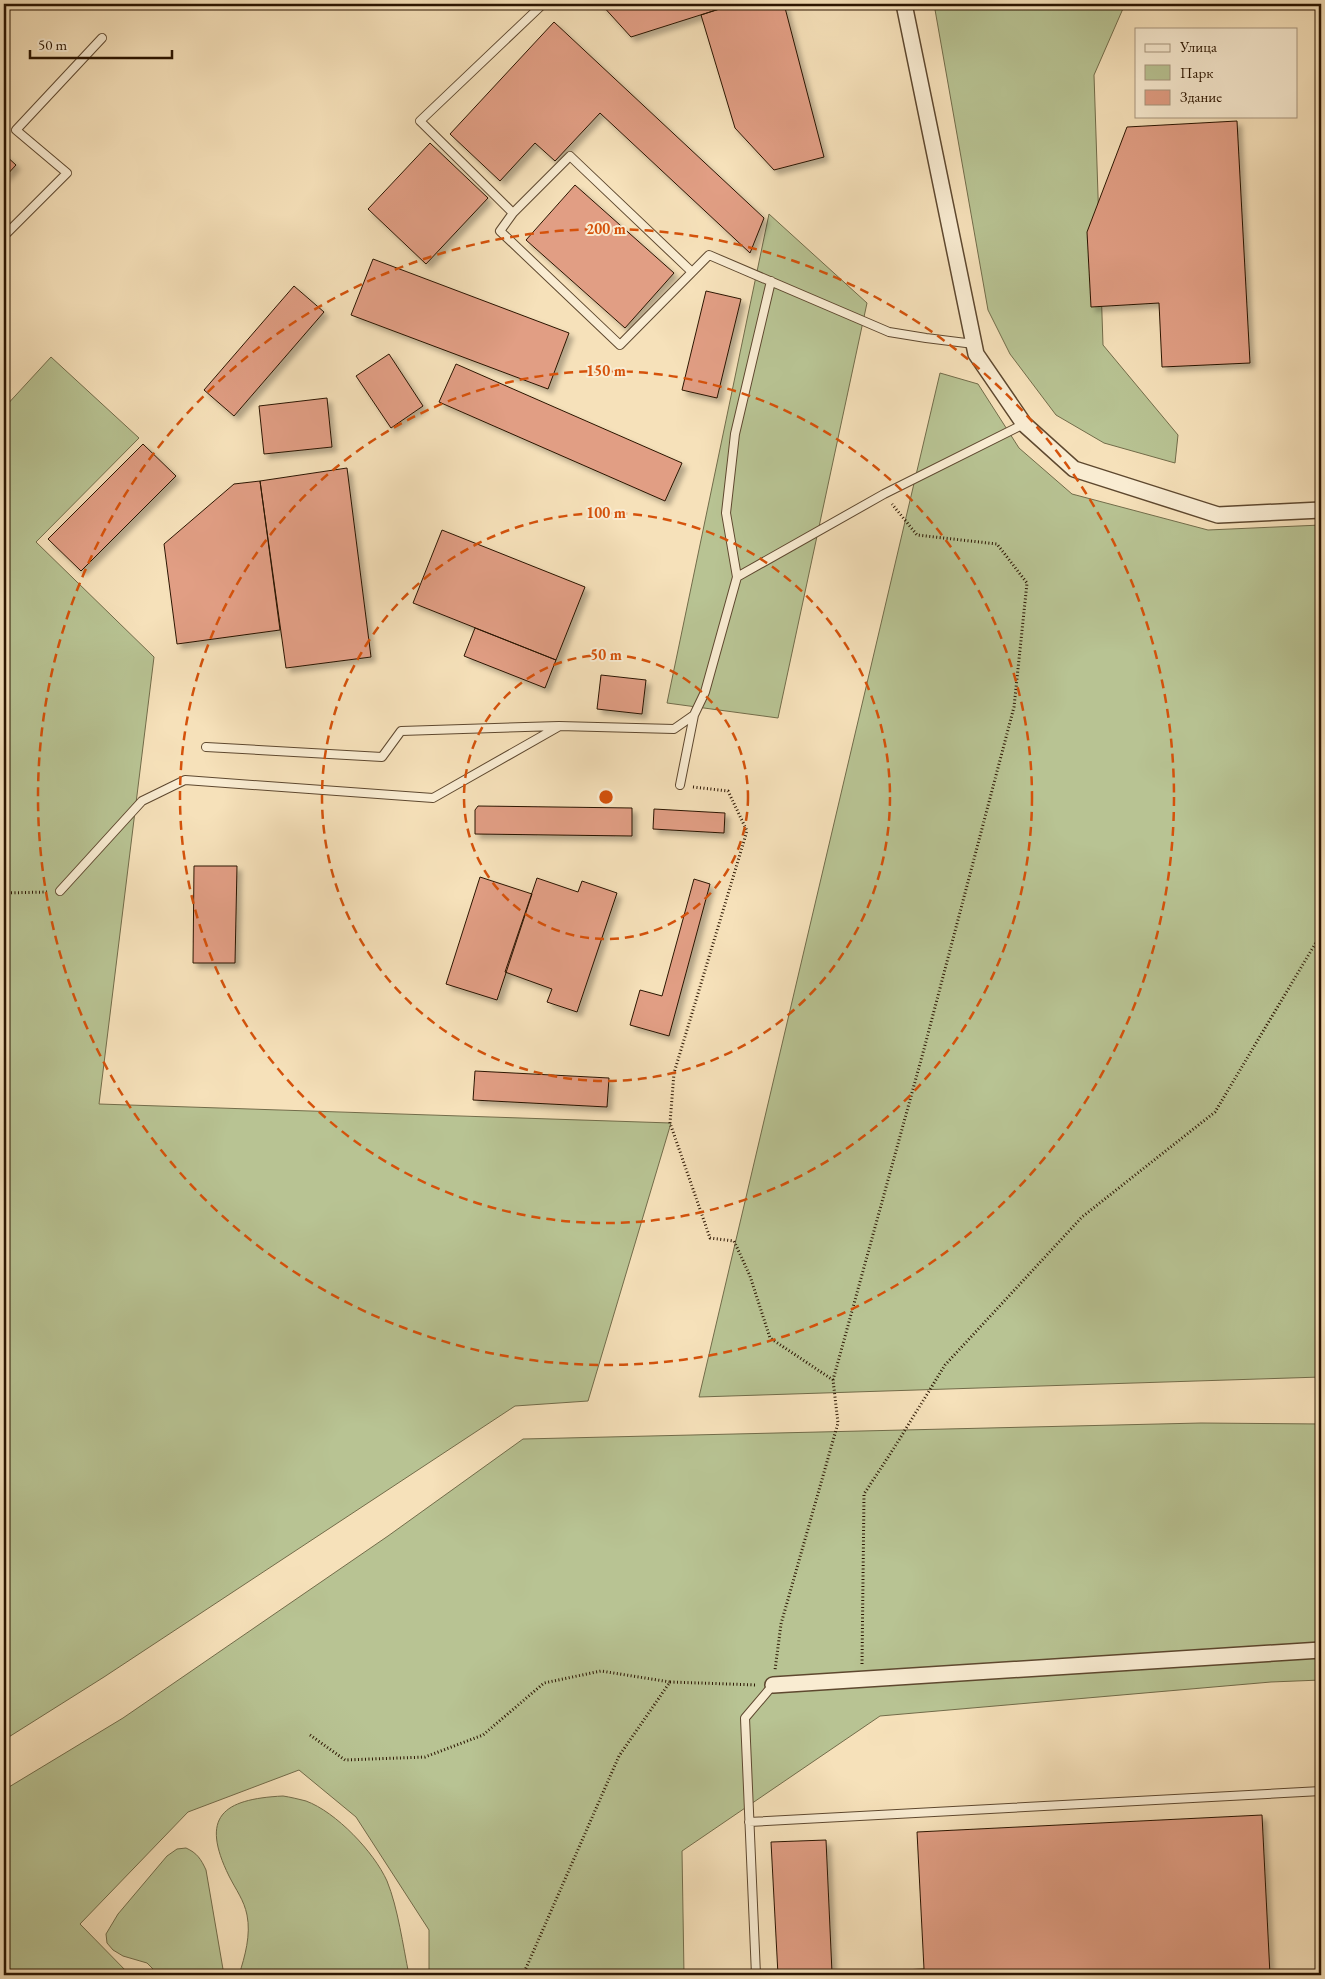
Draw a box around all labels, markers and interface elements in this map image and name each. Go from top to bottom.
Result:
scale bar [30,28,172,60]
legend [1135,28,1298,118]
text: 50 m [38,35,67,54]
text: Улица [1179,37,1217,56]
text: Парк [1180,63,1213,82]
text: Здание [1180,87,1222,106]
text: 200 m [586,219,626,238]
text: 150 m [586,361,626,380]
text: 100 m [586,503,626,522]
text: 50 m [590,645,622,664]
centre of rings [597,788,615,806]

